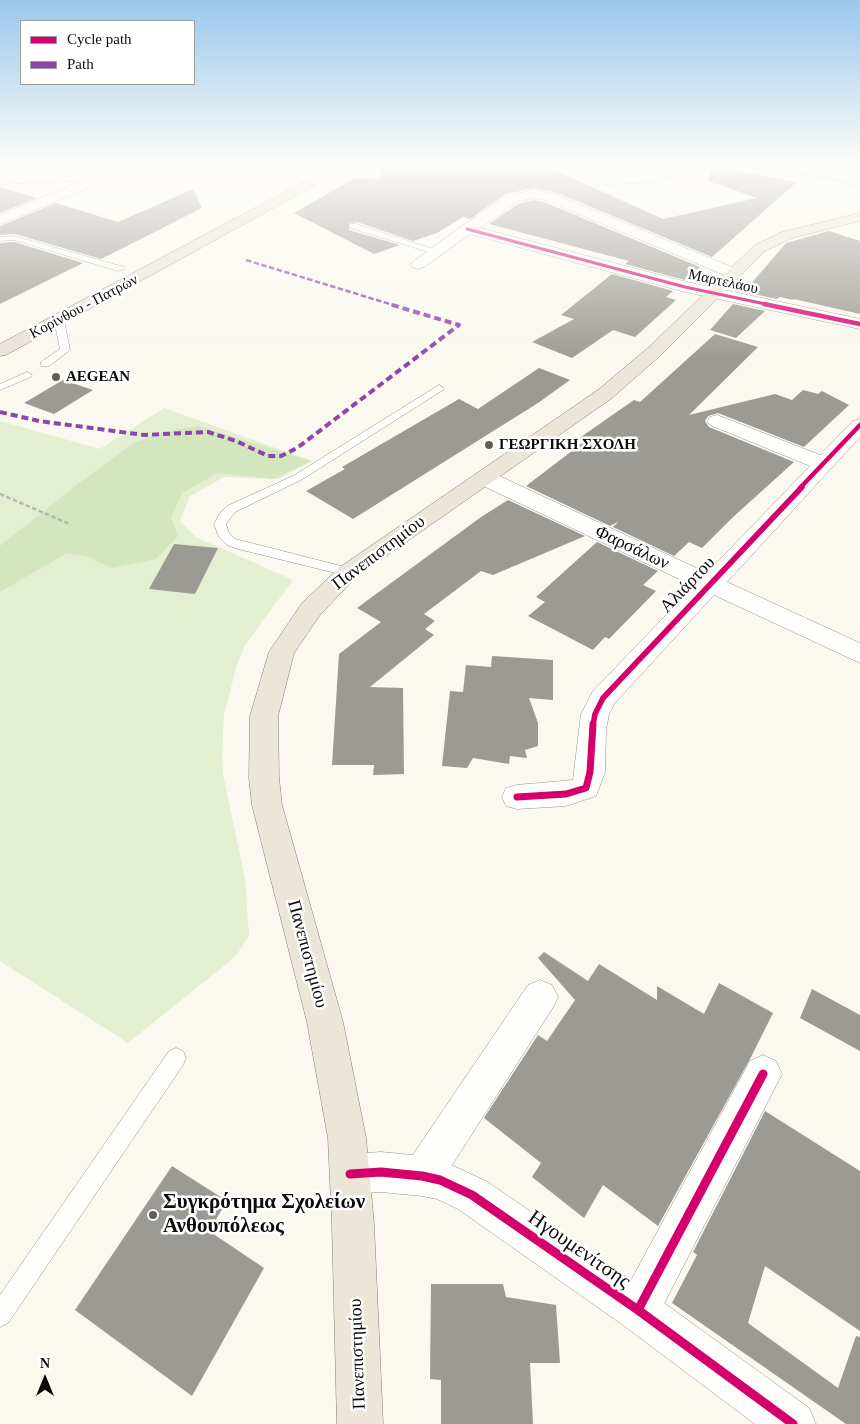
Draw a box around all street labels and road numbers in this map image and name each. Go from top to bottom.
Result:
street label: Μαρτελάου [686,266,760,298]
street label: Κορίνθου - Πατρών [27,271,141,343]
street label: Πανεπιστημίου [328,511,430,595]
street label: Φαρσάλων [591,521,673,575]
street label: Αλιάρτου [656,552,720,618]
street label: Πανεπιστημίου [282,898,332,1010]
street label: Ηγουμενίτσης [523,1205,635,1295]
street label: Πανεπιστημίου [345,1298,371,1410]

